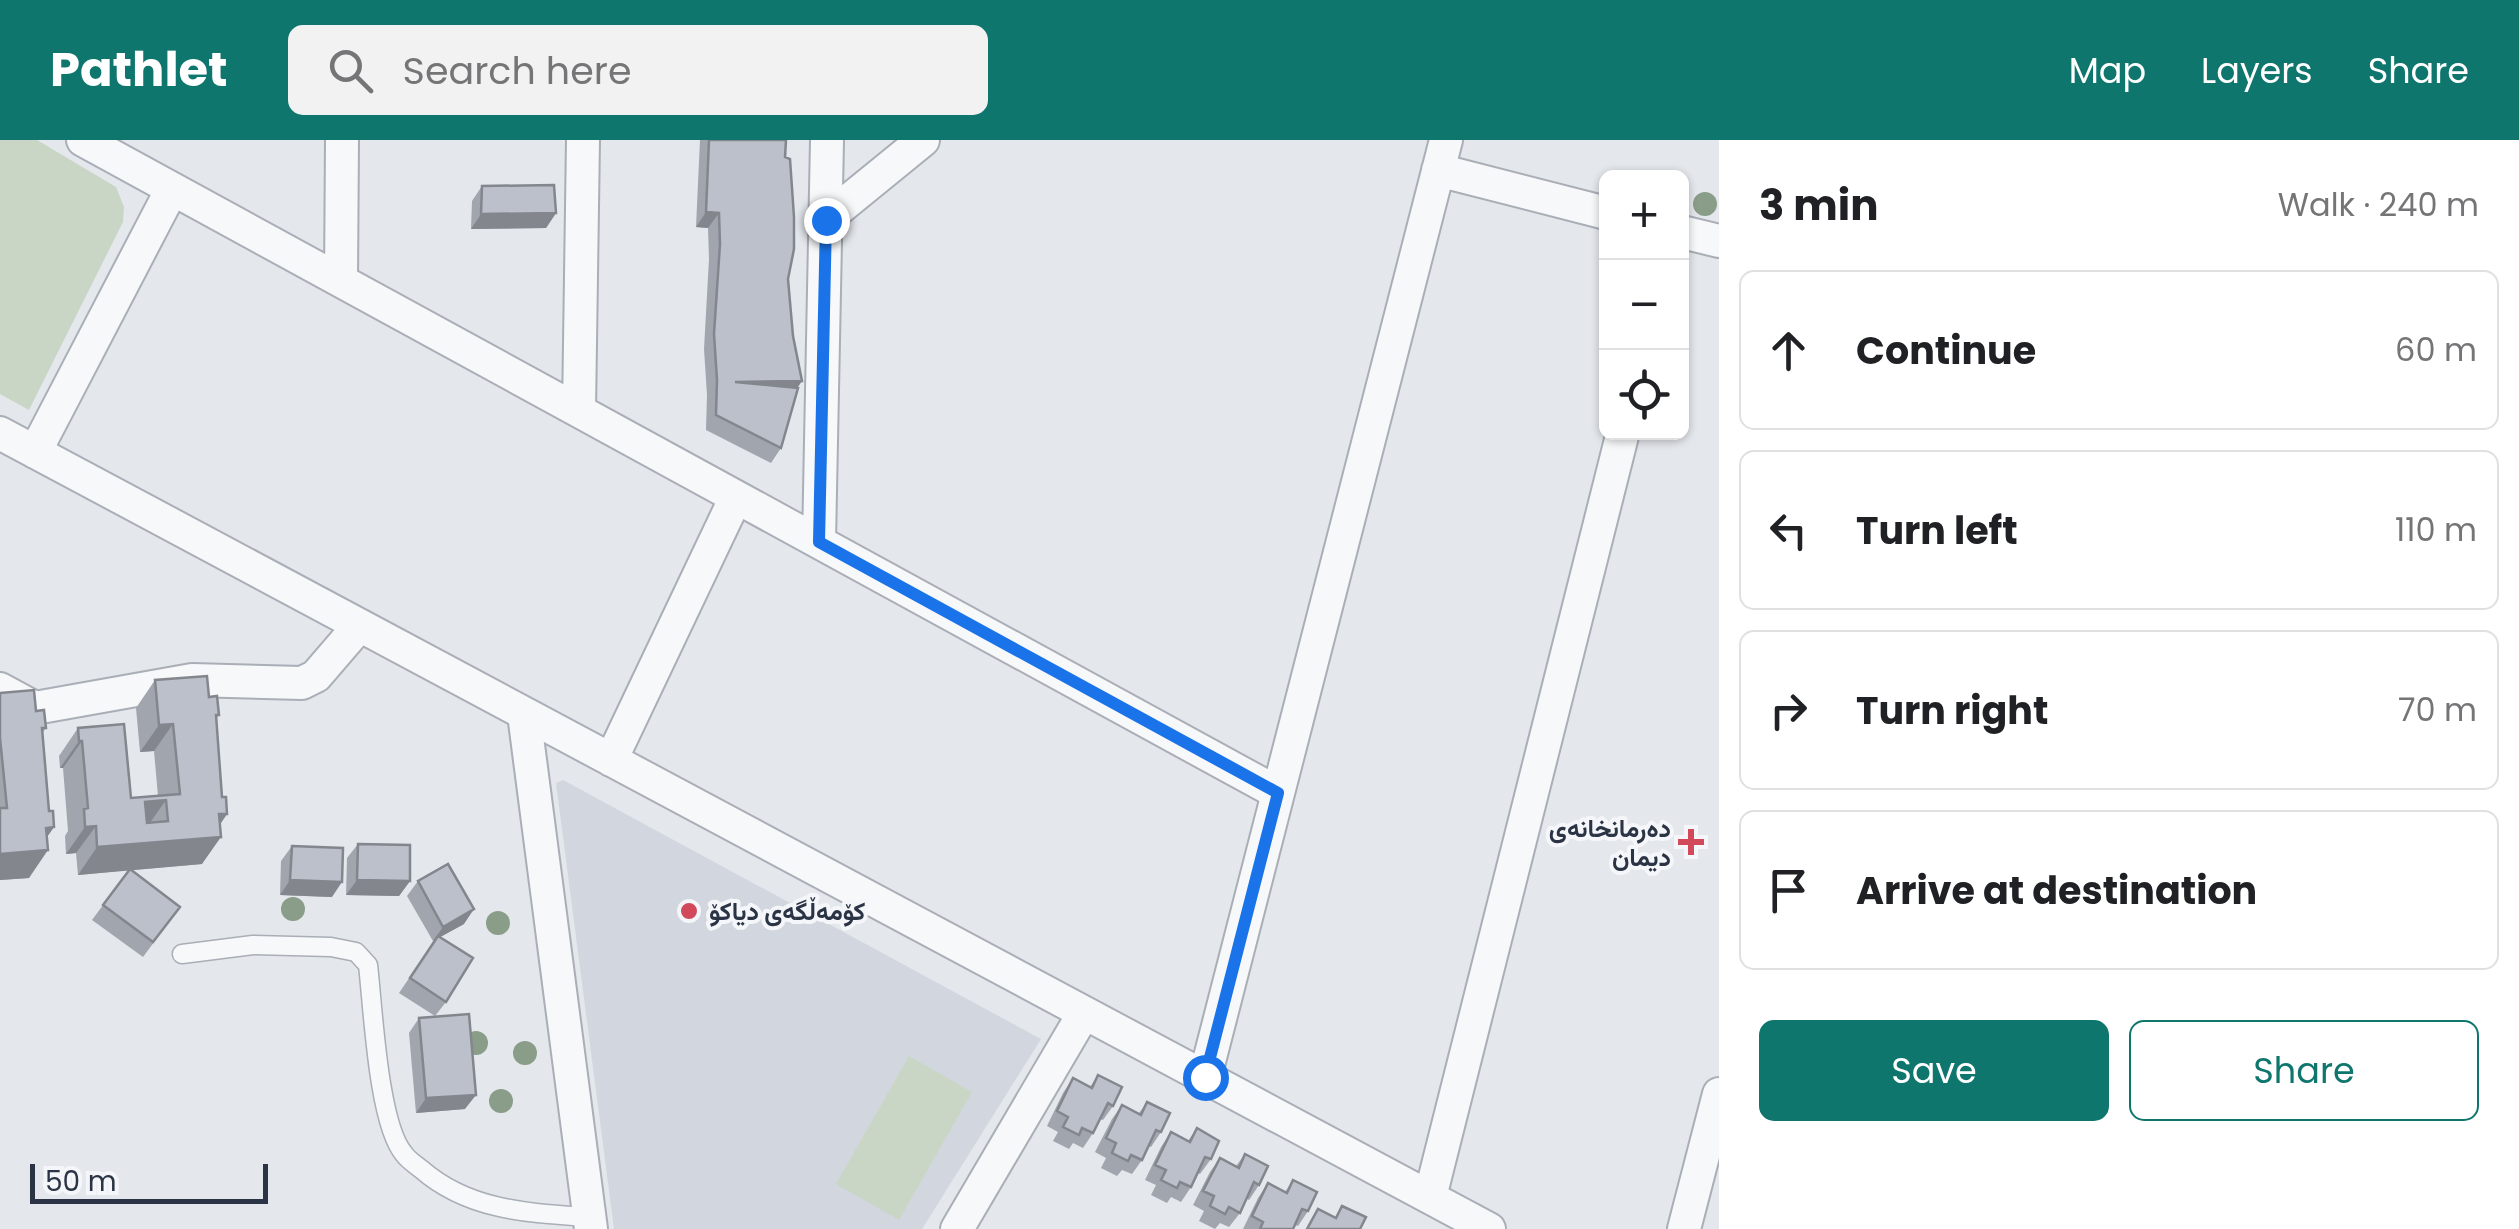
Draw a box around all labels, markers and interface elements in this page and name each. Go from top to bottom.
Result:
search box [288,25,988,115]
text: Pathlet [50,36,228,103]
icon: search [323,43,378,98]
text: Search here [403,44,631,97]
text: Map [2069,46,2146,95]
text: Layers [2201,46,2313,95]
text: Share [2368,46,2469,95]
map controls [1599,170,1689,440]
button: + [1599,170,1689,260]
text: 3 min [1759,176,1879,235]
text: Walk · 240 m [2278,182,2479,227]
route end [804,198,850,244]
button: − [1599,260,1689,350]
icon: ahead [1761,323,1816,378]
text: Continue [1856,324,2036,377]
text: 60 m [2395,327,2477,372]
button: locate [1599,350,1689,440]
icon: left [1761,503,1816,558]
text: Turn left [1856,504,2018,557]
text: 110 m [2395,507,2477,552]
icon: right [1761,683,1816,738]
text: Turn right [1856,684,2048,737]
text: 70 m [2398,687,2477,732]
place label: دەرمانخانەی دیمان [1549,811,1671,875]
marker: دەرمانخانەی دیمان [1680,831,1702,853]
icon: arrive [1761,863,1816,918]
text: Arrive at destination [1856,864,2257,917]
place label: کۆمەڵگەی دیاکۆ [709,894,865,929]
marker: کۆمەڵگەی دیاکۆ [678,900,700,922]
button: Save [1759,1020,2109,1121]
button: Share [2129,1020,2479,1121]
route start [1183,1055,1229,1101]
scale bar [30,1159,268,1204]
text: 50 m [45,1162,116,1201]

